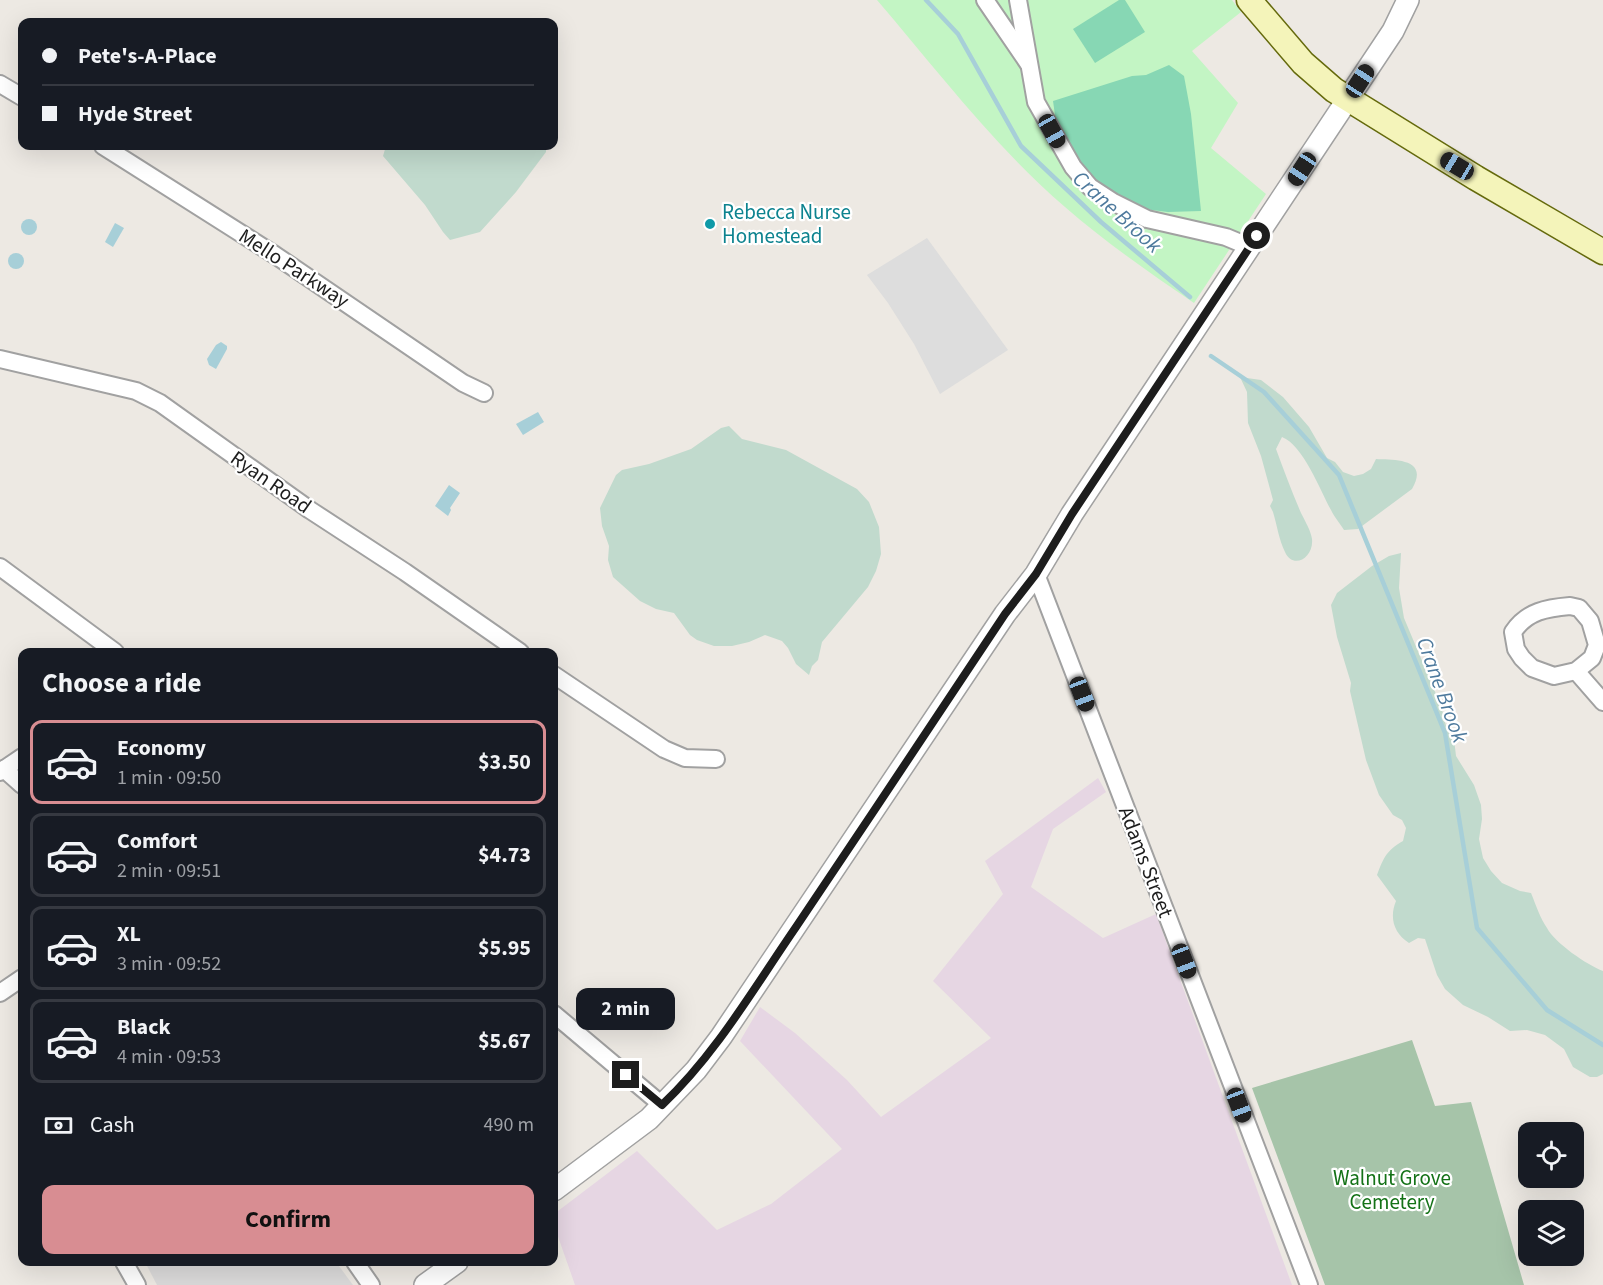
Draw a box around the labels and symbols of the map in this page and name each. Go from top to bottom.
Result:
car [1343,61,1377,101]
car [1035,111,1069,151]
car [1285,149,1319,189]
car [1437,149,1477,183]
water label: Crane Brook [1065,163,1169,261]
place label: Rebecca Nurse Homestead [722,197,851,251]
marker: Rebecca Nurse Homestead [703,217,717,231]
street label: Mello Parkway [233,221,355,315]
route start [1243,222,1270,249]
street label: Ryan Road [224,443,318,521]
water label: Crane Brook [1408,633,1476,748]
car [1067,674,1097,714]
street label: Adams Street [1111,802,1181,922]
car [1169,941,1199,981]
callout: 2 min [576,988,676,1030]
route end [612,1061,639,1088]
car [1224,1085,1254,1125]
park label: Walnut Grove Cemetery [1333,1163,1451,1217]

